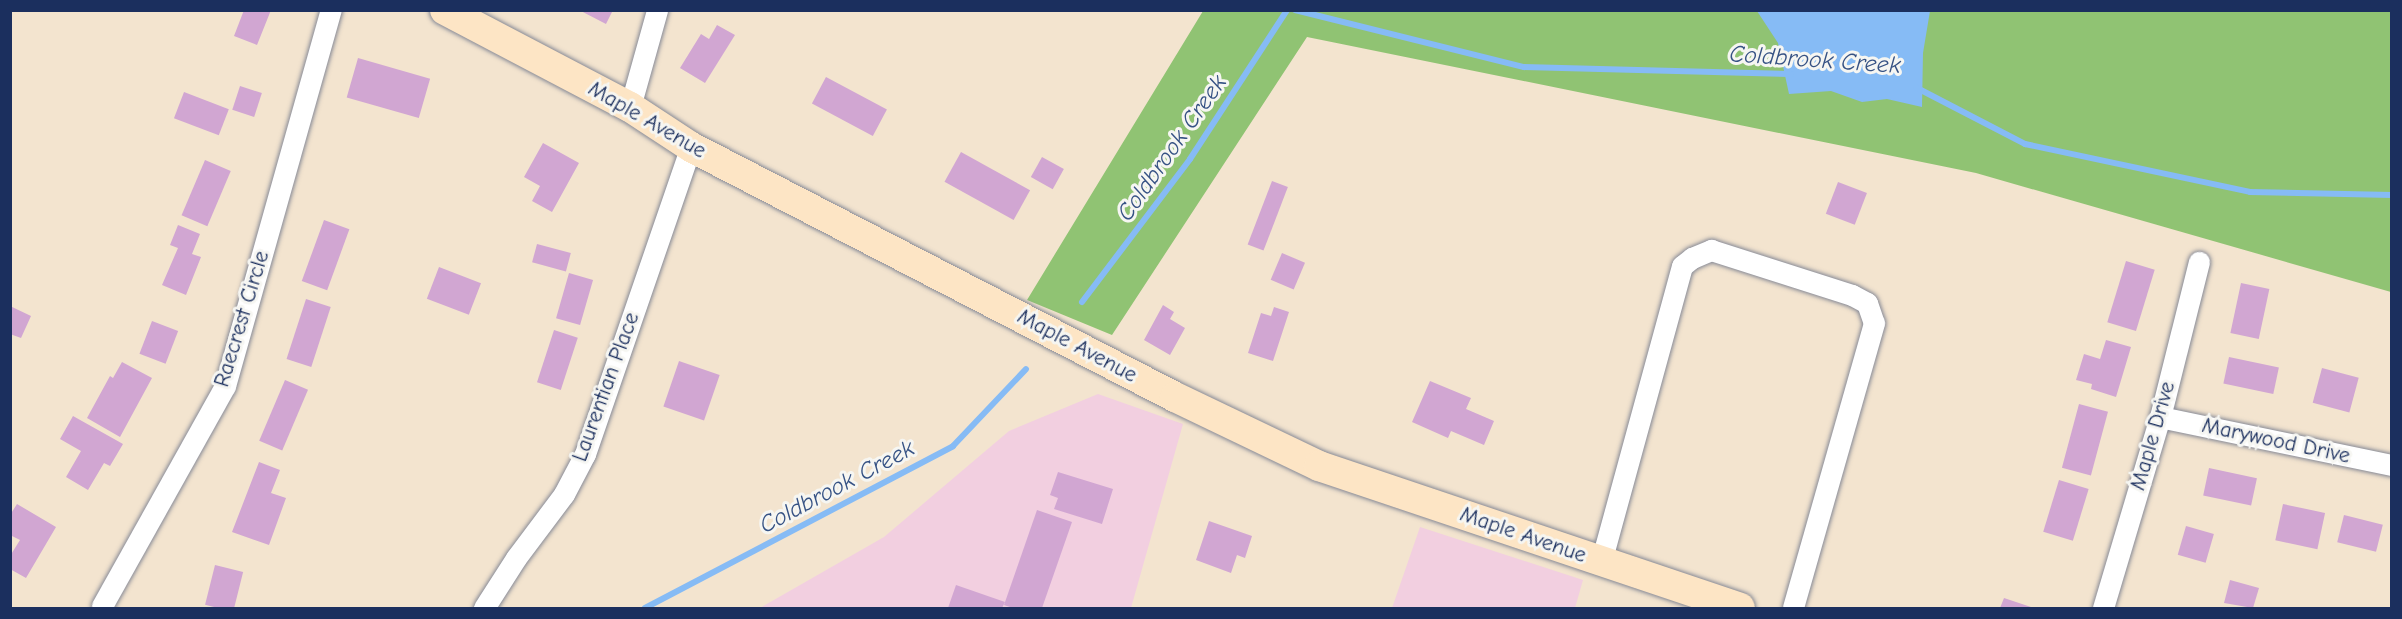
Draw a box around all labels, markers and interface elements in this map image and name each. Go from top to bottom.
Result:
water label: Coldbrook Creek [1728,40,1902,80]
water label: Coldbrook Creek [1111,69,1233,227]
street label: Maple Avenue [583,76,711,164]
street label: Raecrest Circle [209,248,275,390]
street label: Maple Avenue [1013,303,1141,389]
street label: Laurentian Place [567,309,645,465]
street label: Maple Drive [2125,379,2181,493]
street label: Marywood Drive [2200,412,2352,470]
water label: Coldbrook Creek [755,434,919,540]
street label: Maple Avenue [1456,501,1590,569]

